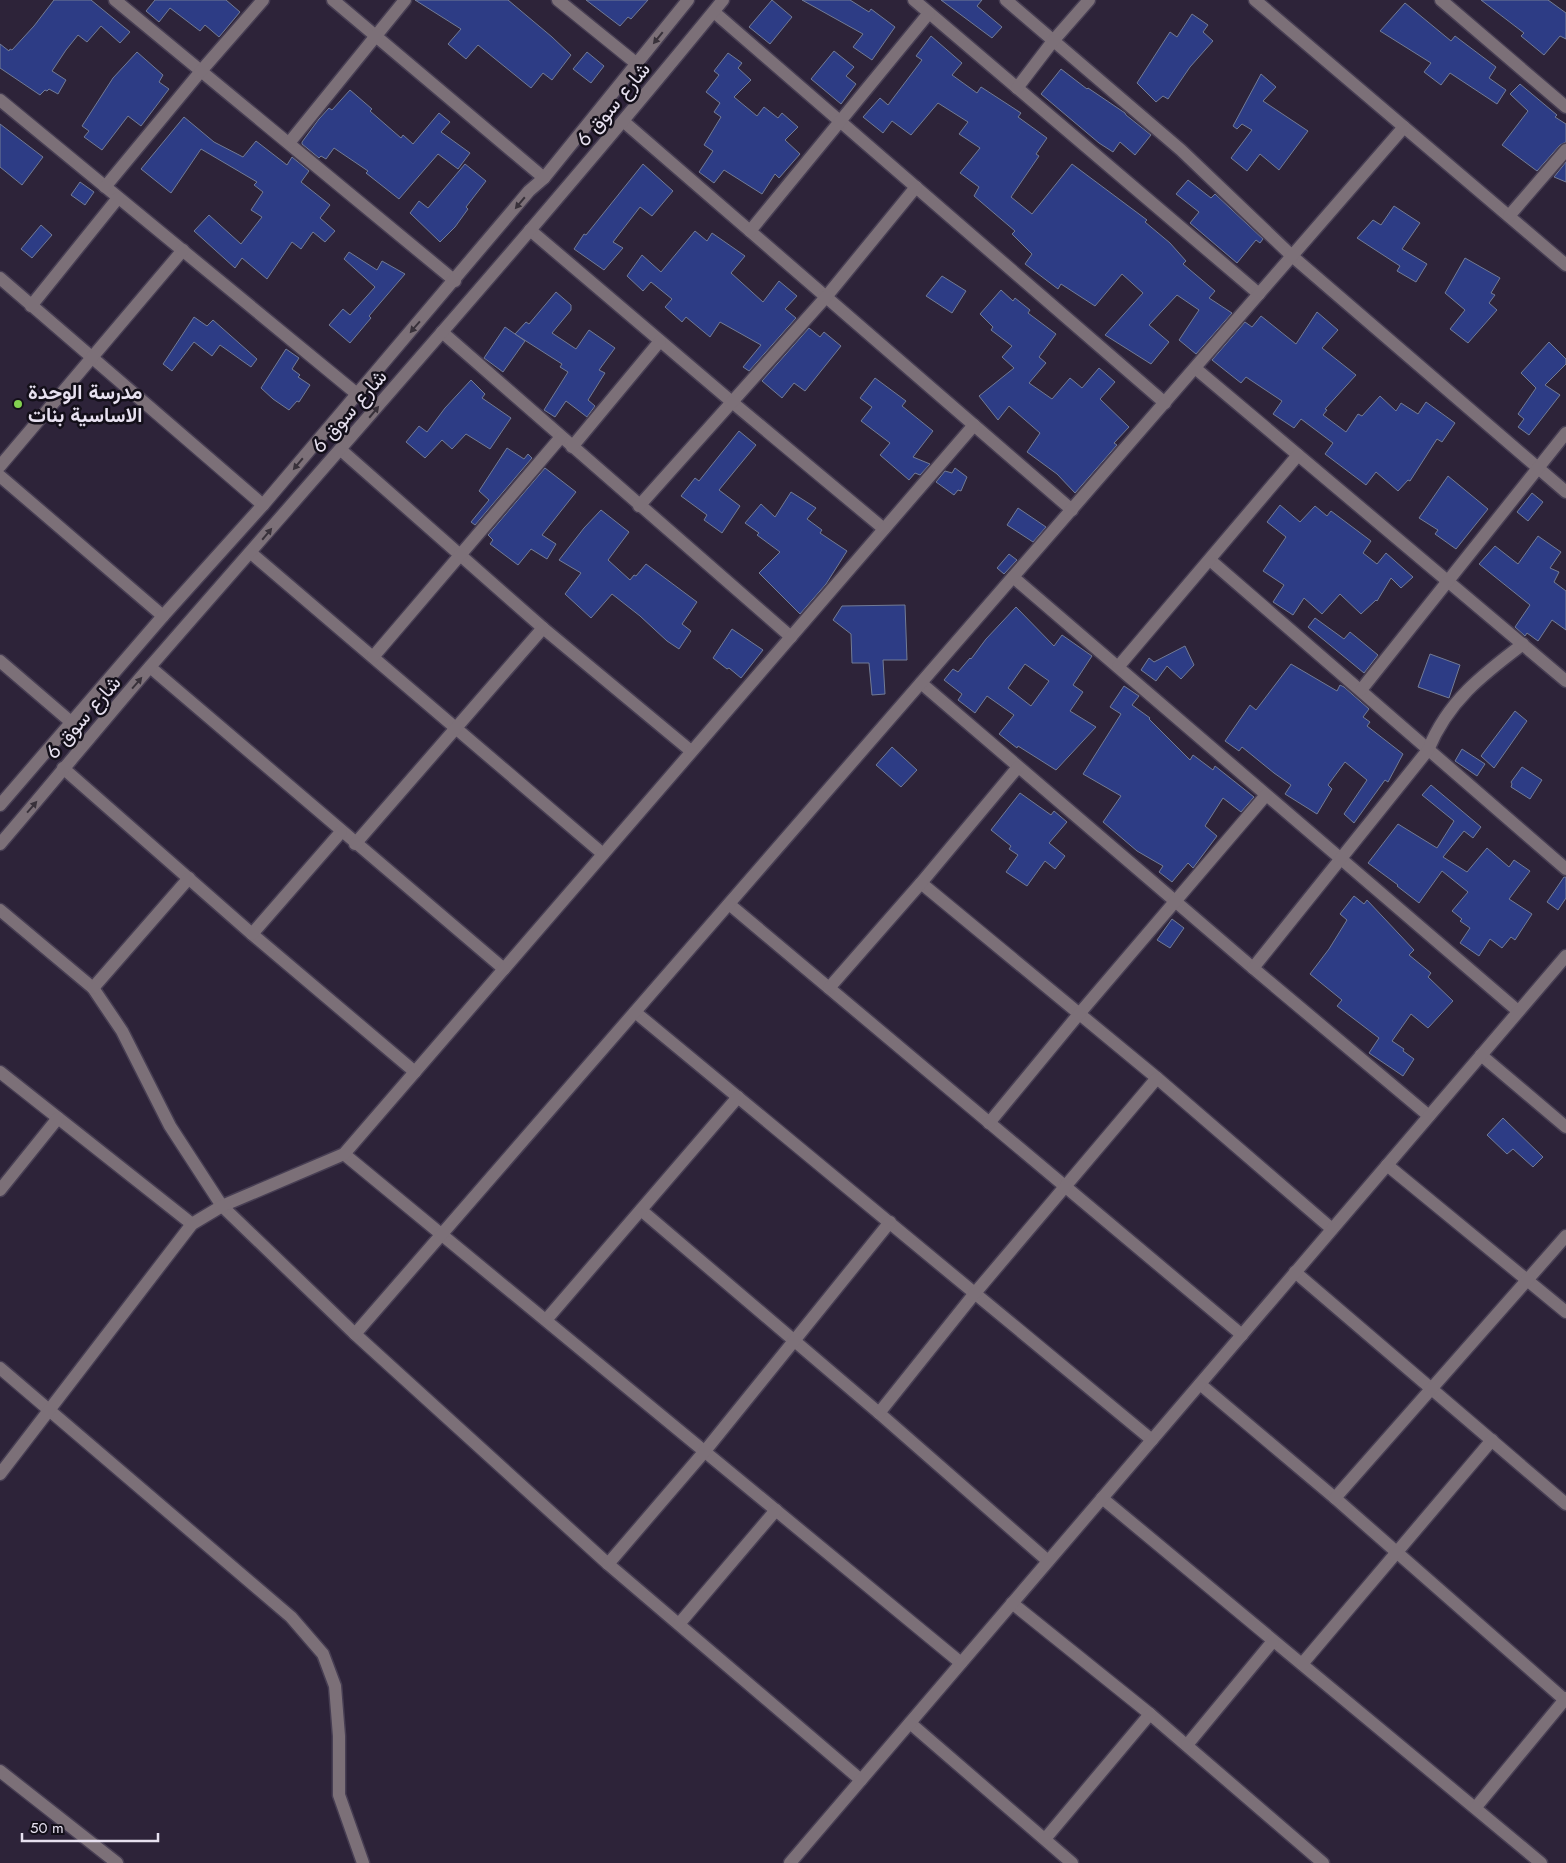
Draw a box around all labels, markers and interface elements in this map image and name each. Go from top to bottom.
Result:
one-way arrow [652,31,663,44]
street label: شارع سوق 6 [569,56,657,153]
one-way arrow [514,196,525,209]
one-way arrow [409,320,421,332]
street label: شارع سوق 6 [305,363,394,459]
place label: مدرسة الوحدة الاساسية بنات [28,378,143,430]
marker: مدرسة الوحدة الاساسية بنات [12,398,24,410]
one-way arrow [368,405,379,418]
one-way arrow [292,457,304,469]
one-way arrow [261,529,273,541]
street label: شارع سوق 6 [39,669,128,765]
one-way arrow [131,677,143,689]
one-way arrow [26,801,38,813]
scale bar [22,1810,159,1842]
text: 50 m [30,1817,64,1839]

